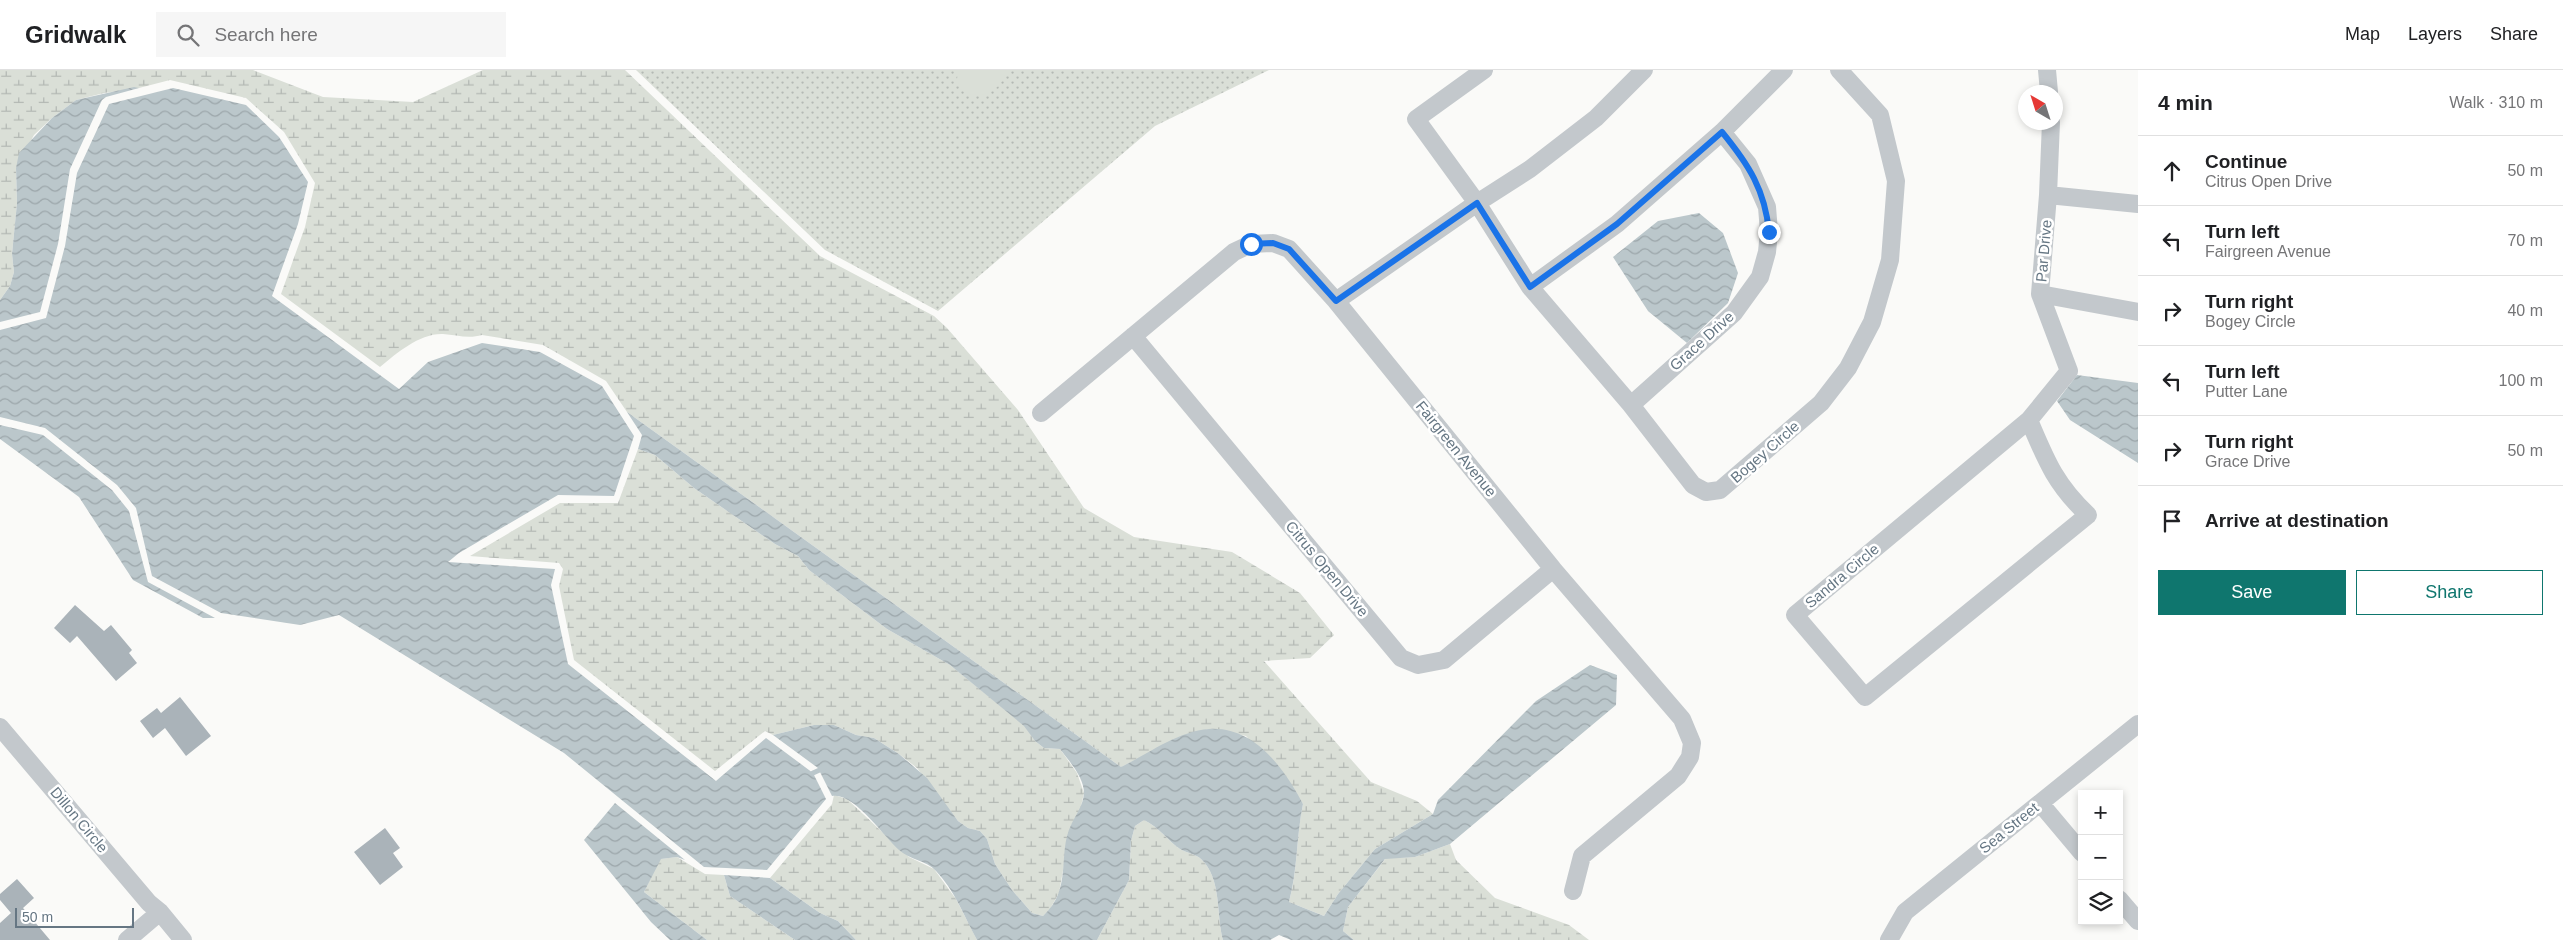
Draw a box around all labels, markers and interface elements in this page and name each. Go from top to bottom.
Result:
search box [156,12,506,57]
text: Gridwalk [25,21,126,48]
icon: search [174,21,202,49]
text: Search here [214,24,318,45]
text: Map [2345,24,2380,44]
text: Layers [2408,24,2462,44]
text: Share [2490,24,2538,44]
north arrow [2018,85,2063,130]
text: 4 min [2158,91,2213,114]
text: Walk · 310 m [2449,94,2543,111]
text: Continue [2205,151,2287,172]
icon: ahead [2158,157,2186,185]
text: 50 m [2507,162,2543,179]
text: Citrus Open Drive [2205,173,2332,190]
street label: Par Drive [2032,219,2055,283]
route end [1758,221,1781,244]
text: Turn left [2205,221,2280,242]
icon: left [2158,227,2186,255]
text: 70 m [2507,232,2543,249]
route start [1240,233,1263,256]
text: Fairgreen Avenue [2205,243,2331,260]
text: Turn right [2205,291,2293,312]
icon: right [2158,297,2186,325]
text: 40 m [2507,302,2543,319]
street label: Grace Drive [1666,308,1737,374]
text: Bogey Circle [2205,313,2296,330]
text: Turn left [2205,361,2280,382]
icon: left [2158,367,2186,395]
text: 100 m [2499,372,2543,389]
text: Putter Lane [2205,383,2288,400]
street label: Fairgreen Avenue [1413,397,1500,500]
street label: Bogey Circle [1727,417,1802,486]
text: Turn right [2205,431,2293,452]
icon: right [2158,437,2186,465]
text: 50 m [2507,442,2543,459]
text: Grace Drive [2205,453,2290,470]
icon: arrive [2158,507,2186,535]
text: Arrive at destination [2205,510,2389,531]
street label: Citrus Open Drive [1283,518,1372,620]
street label: Sandra Circle [1801,540,1882,611]
button: Save [2158,570,2346,615]
button: Share [2356,570,2543,615]
street label: Dillon Circle [47,784,112,856]
map controls [2078,790,2123,925]
button: + [2078,790,2123,835]
street label: Sea Street [1976,798,2042,857]
button: − [2078,835,2123,880]
button: layers [2078,880,2123,925]
scale bar [15,905,134,928]
text: 50 m [22,909,53,925]

